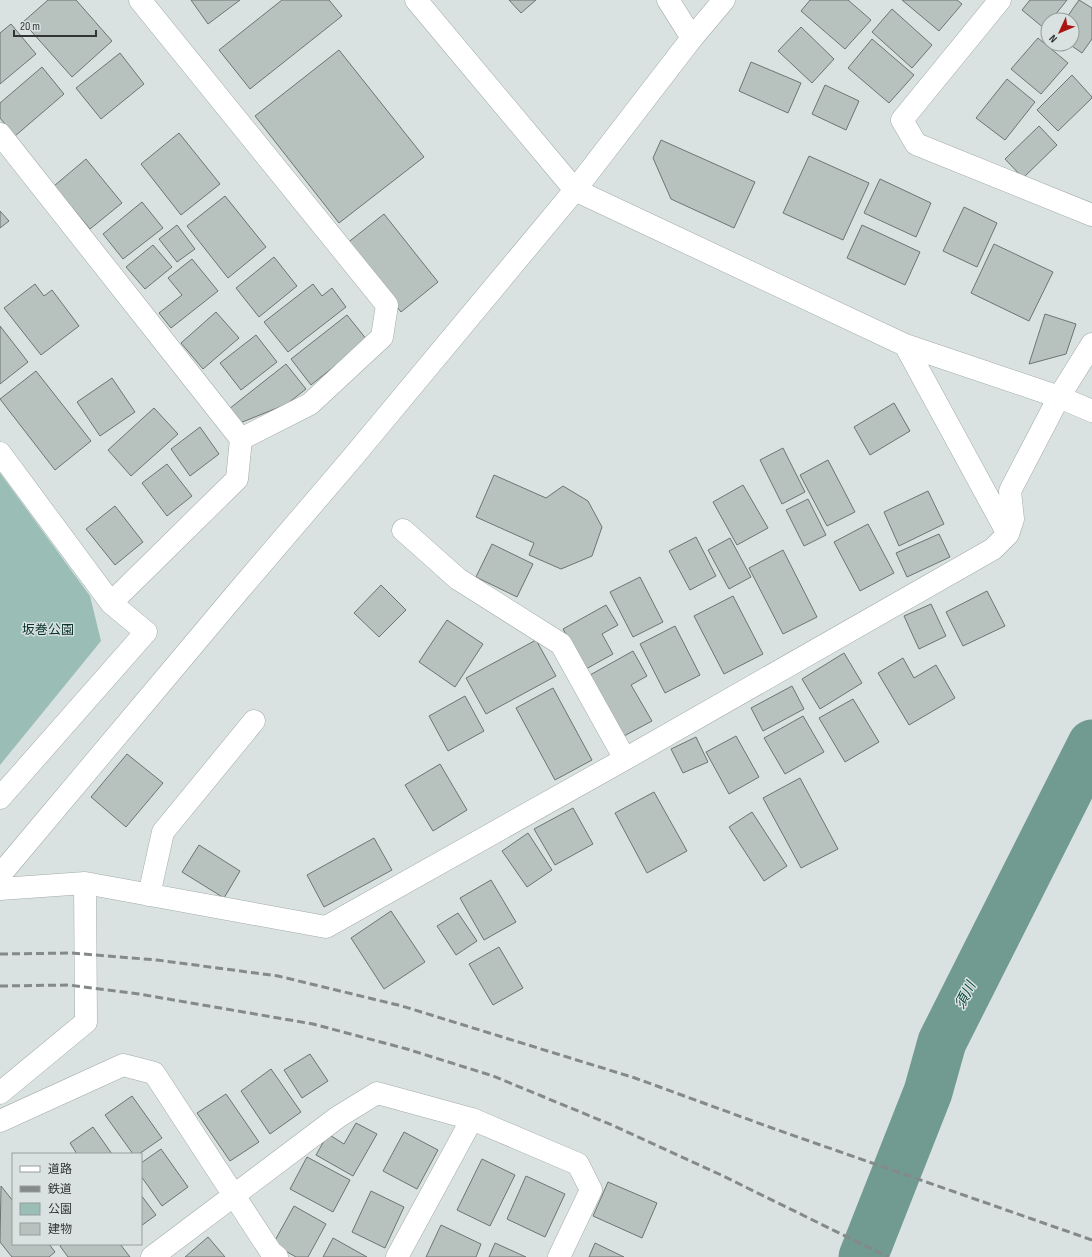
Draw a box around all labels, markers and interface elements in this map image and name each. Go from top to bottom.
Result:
scale bar [14,12,96,38]
north arrow [1040,12,1080,52]
text: 20 m [20,19,40,34]
text: N [1046,32,1060,45]
park label: 坂巻公園 [22,622,74,638]
water label: 須川 [952,977,980,1012]
legend [12,1153,142,1245]
text: 道路 [48,1162,72,1177]
text: 鉄道 [48,1182,72,1197]
text: 公園 [48,1202,72,1217]
text: 建物 [48,1222,72,1237]

